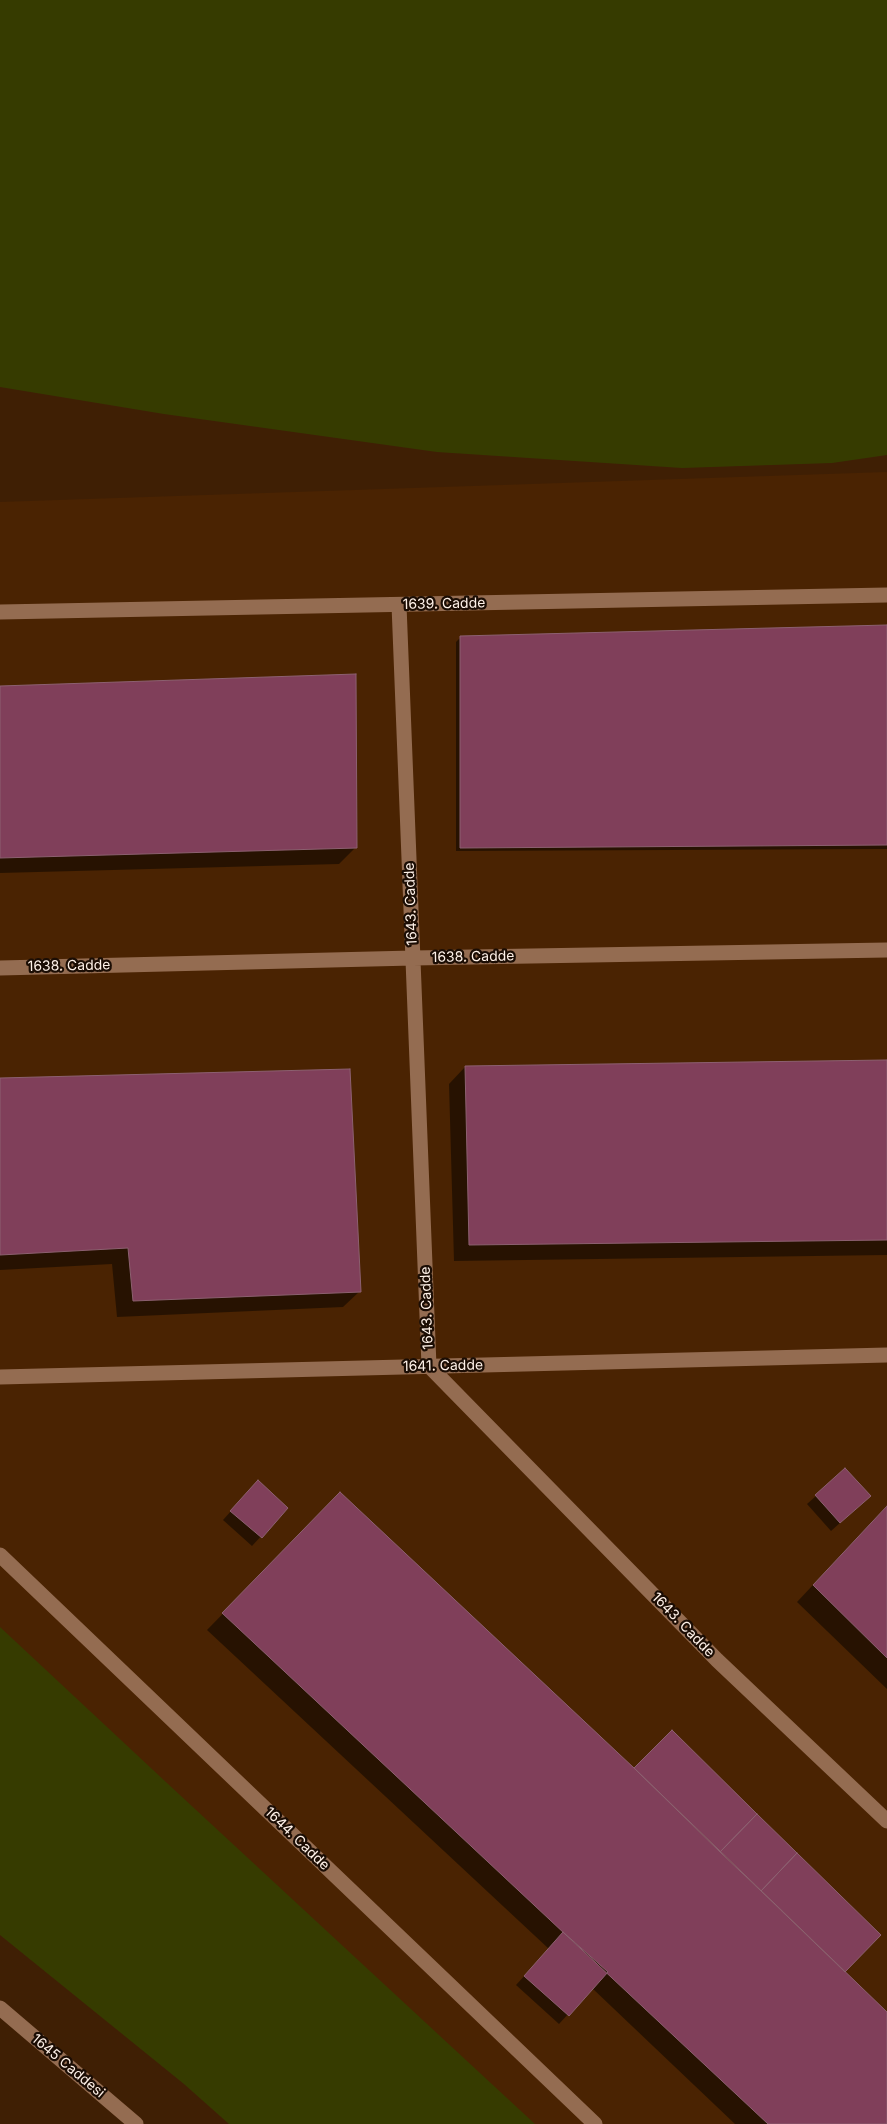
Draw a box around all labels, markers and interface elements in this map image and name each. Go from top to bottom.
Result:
street label: 1639. Cadde [403,595,485,613]
street label: 1643. Cadde [401,862,421,946]
street label: 1638. Cadde [431,948,515,966]
street label: 1638. Cadde [27,957,111,975]
street label: 1643. Cadde [417,1266,437,1350]
street label: 1641. Cadde [403,1357,483,1375]
street label: 1643. Cadde [648,1589,718,1661]
street label: 1644. Cadde [261,1804,333,1874]
street label: 1645 Caddesi [28,2031,108,2101]

